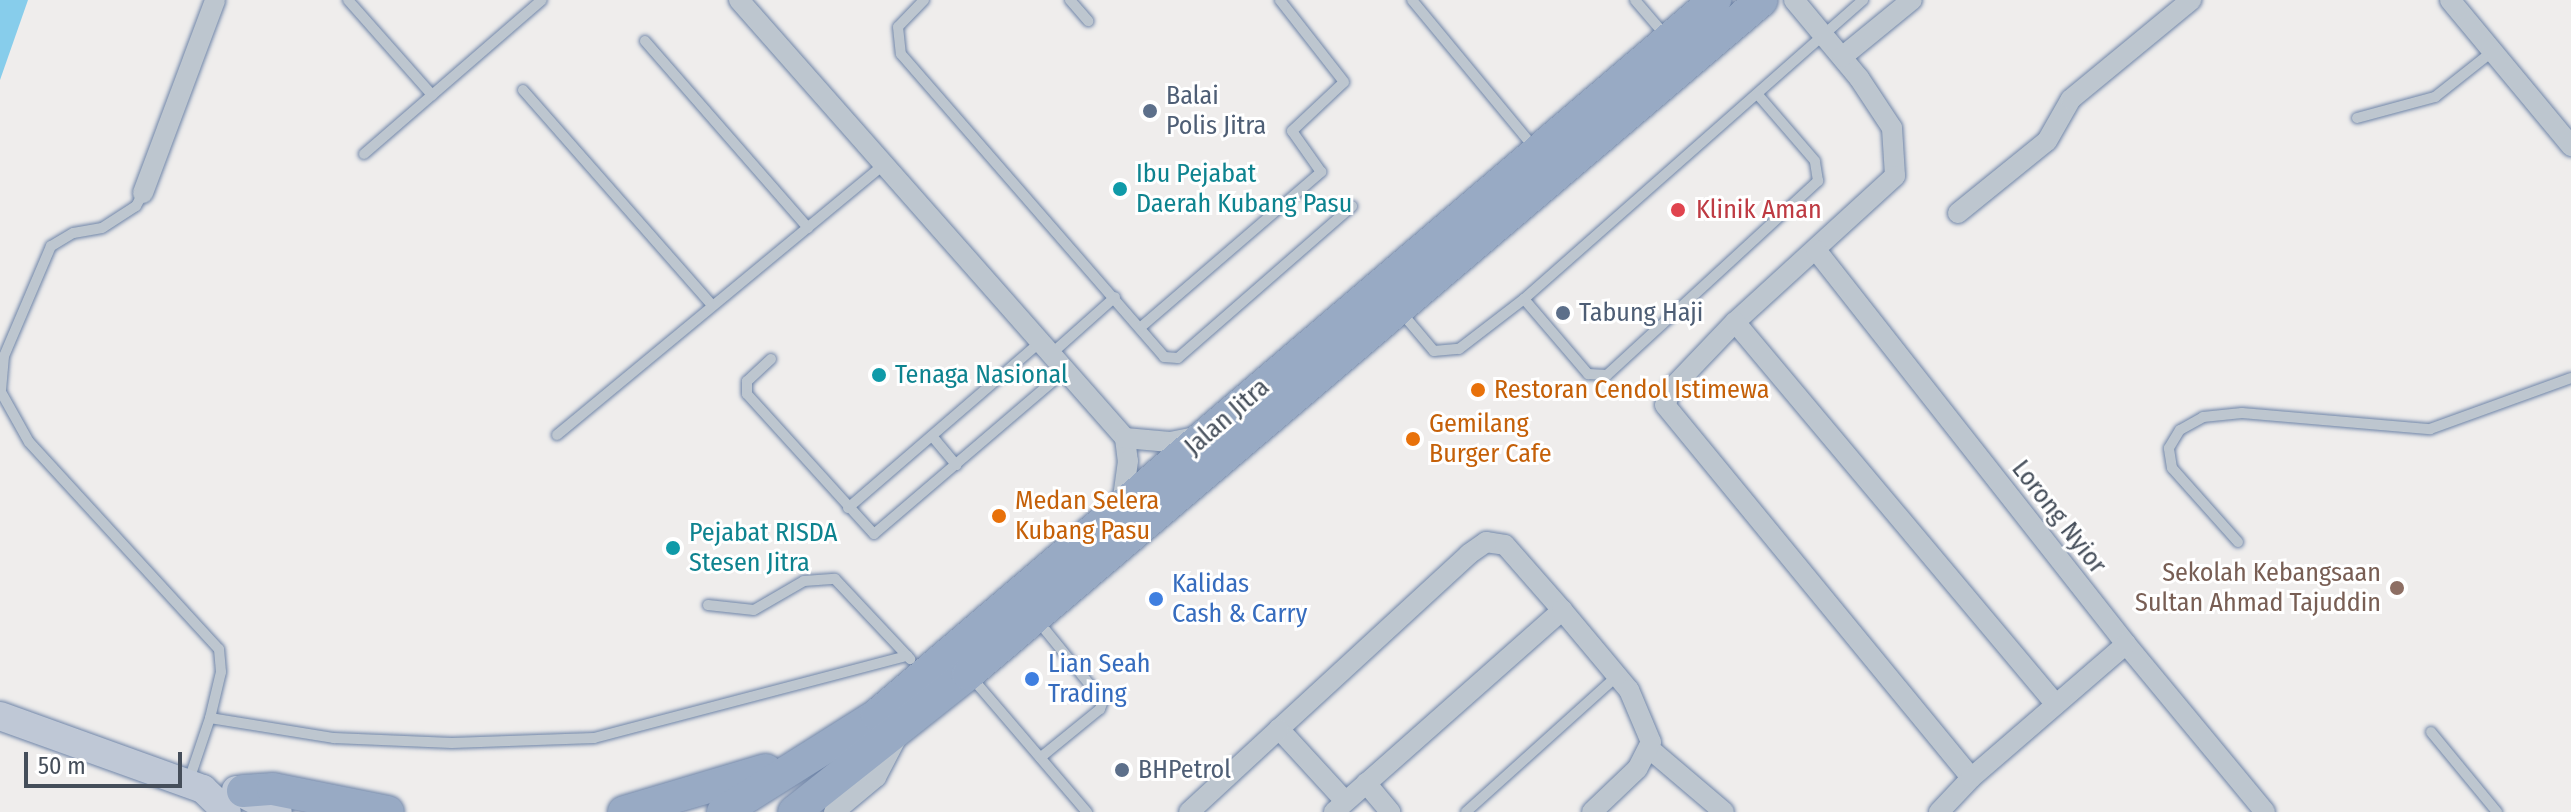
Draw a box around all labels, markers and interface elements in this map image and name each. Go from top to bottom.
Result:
place label: Balai Polis Jitra [1166,80,1266,142]
marker: Balai Polis Jitra [1141,102,1159,120]
place label: Ibu Pejabat Daerah Kubang Pasu [1136,158,1352,220]
marker: Ibu Pejabat Daerah Kubang Pasu [1111,180,1129,198]
place label: Klinik Aman [1696,194,1822,226]
marker: Klinik Aman [1667,199,1689,221]
place label: Tabung Haji [1579,297,1703,329]
marker: Tabung Haji [1554,304,1572,322]
place label: Tenaga Nasional [895,359,1068,391]
marker: Tenaga Nasional [870,366,888,384]
street label: Jalan Jitra [1178,372,1276,462]
place label: Restoran Cendol Istimewa [1494,374,1769,406]
marker: Restoran Cendol Istimewa [1469,381,1487,399]
place label: Gemilang Burger Cafe [1429,408,1552,470]
marker: Gemilang Burger Cafe [1404,430,1422,448]
street label: Lorong Nyior [2005,454,2113,580]
place label: Medan Selera Kubang Pasu [1015,485,1159,546]
marker: Medan Selera Kubang Pasu [990,507,1008,525]
place label: Pejabat RISDA Stesen Jitra [689,517,837,578]
marker: Pejabat RISDA Stesen Jitra [664,539,682,557]
place label: Sekolah Kebangsaan Sultan Ahmad Tajuddin [2135,557,2381,618]
place label: Kalidas Cash & Carry [1172,568,1307,630]
marker: Sekolah Kebangsaan Sultan Ahmad Tajuddin [2388,579,2406,597]
marker: Kalidas Cash & Carry [1147,590,1165,608]
place label: Lian Seah Trading [1048,648,1151,710]
marker: Lian Seah Trading [1023,670,1041,688]
scale bar [28,736,186,786]
text: 50 m [38,752,86,780]
place label: BHPetrol [1138,754,1231,786]
marker: BHPetrol [1113,761,1131,779]

